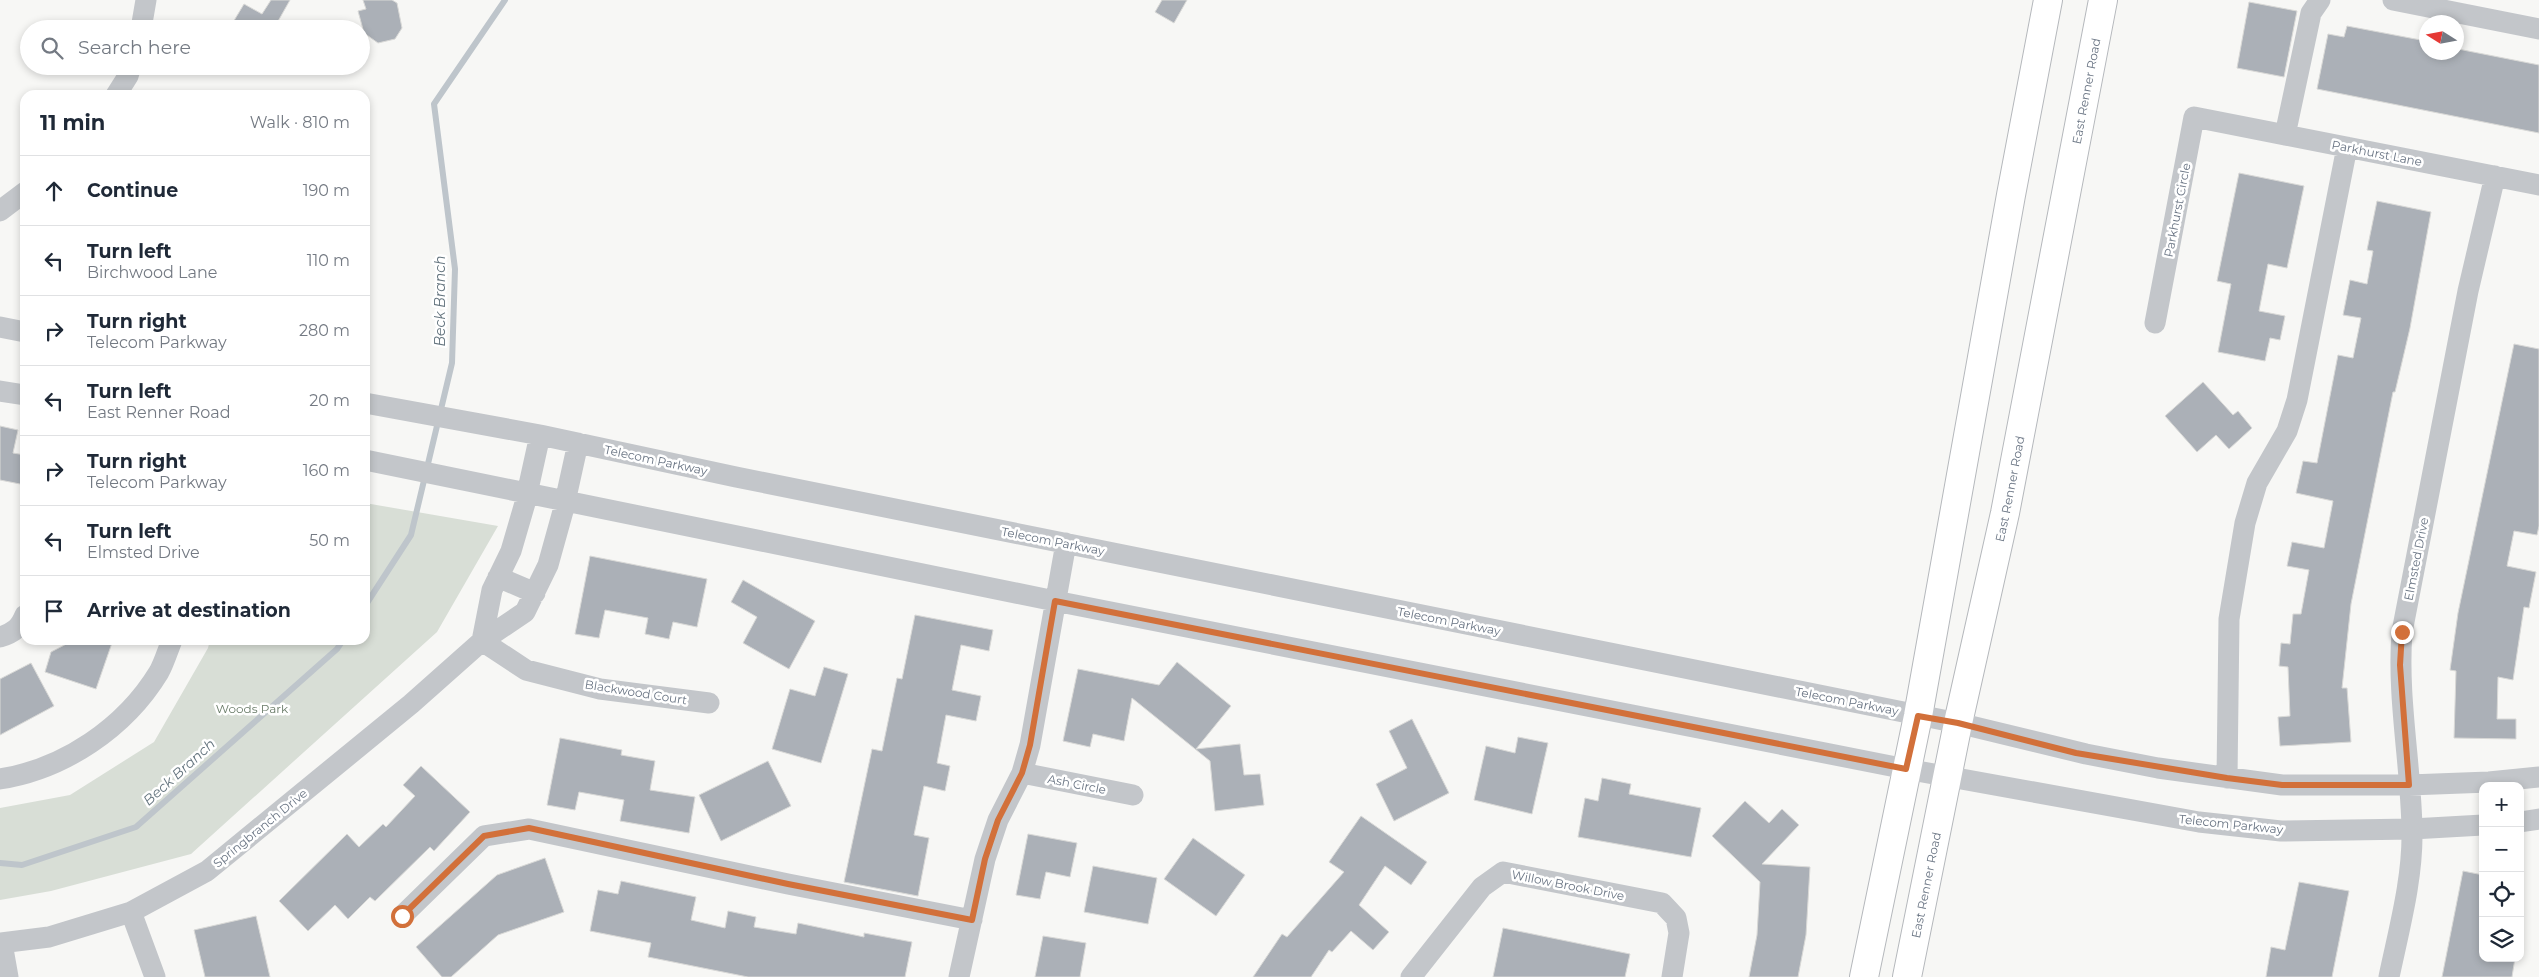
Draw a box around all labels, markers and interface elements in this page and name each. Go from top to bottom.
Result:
north arrow [2419,15,2464,60]
search box [20,20,370,75]
icon: search [38,34,66,62]
text: Search here [78,36,191,59]
street label: East Renner Road [2068,37,2103,145]
text: 11 min [40,110,105,135]
text: Walk · 810 m [250,113,350,132]
street label: Parkhurst Lane [2331,137,2423,169]
street label: Parkhurst Circle [2160,162,2194,258]
icon: ahead [40,177,68,205]
text: Continue [87,179,178,202]
text: 190 m [303,181,350,200]
text: Turn left [87,240,172,263]
icon: left [40,247,68,275]
text: 110 m [307,251,350,270]
water label: Beck Branch [431,256,449,346]
text: Birchwood Lane [87,263,217,282]
text: Turn right [87,310,187,333]
icon: right [40,317,68,345]
text: 280 m [299,321,350,340]
text: Telecom Parkway [87,333,227,352]
text: Turn left [87,380,172,403]
icon: left [40,387,68,415]
text: 20 m [309,391,350,410]
text: East Renner Road [87,403,231,422]
street label: East Renner Road [1991,434,2027,543]
street label: Telecom Parkway [603,442,709,478]
text: Turn right [87,450,187,473]
icon: right [40,457,68,485]
text: 160 m [303,461,350,480]
text: Telecom Parkway [87,473,227,492]
street label: Elmsted Drive [2401,516,2431,602]
text: Turn left [87,520,172,543]
street label: Telecom Parkway [1000,524,1106,558]
icon: left [40,527,68,555]
text: 50 m [309,531,350,550]
text: Elmsted Drive [87,543,200,562]
icon: arrive [40,597,68,625]
text: Arrive at destination [87,599,291,622]
street label: Telecom Parkway [1396,604,1502,638]
route end [2391,621,2414,644]
street label: Blackwood Court [584,677,688,708]
street label: Telecom Parkway [1794,684,1900,718]
park label: Woods Park [216,701,289,716]
water label: Beck Branch [139,735,219,809]
street label: Ash Circle [1047,771,1107,797]
map controls [2479,782,2524,962]
button: + [2479,782,2524,827]
street label: Springbranch Drive [210,785,310,871]
street label: Telecom Parkway [2178,811,2284,837]
button: − [2479,827,2524,872]
street label: East Renner Road [1908,831,1943,939]
street label: Willow Brook Drive [1510,867,1626,903]
button: locate [2479,872,2524,917]
route start [391,905,414,928]
button: layers [2479,917,2524,962]

